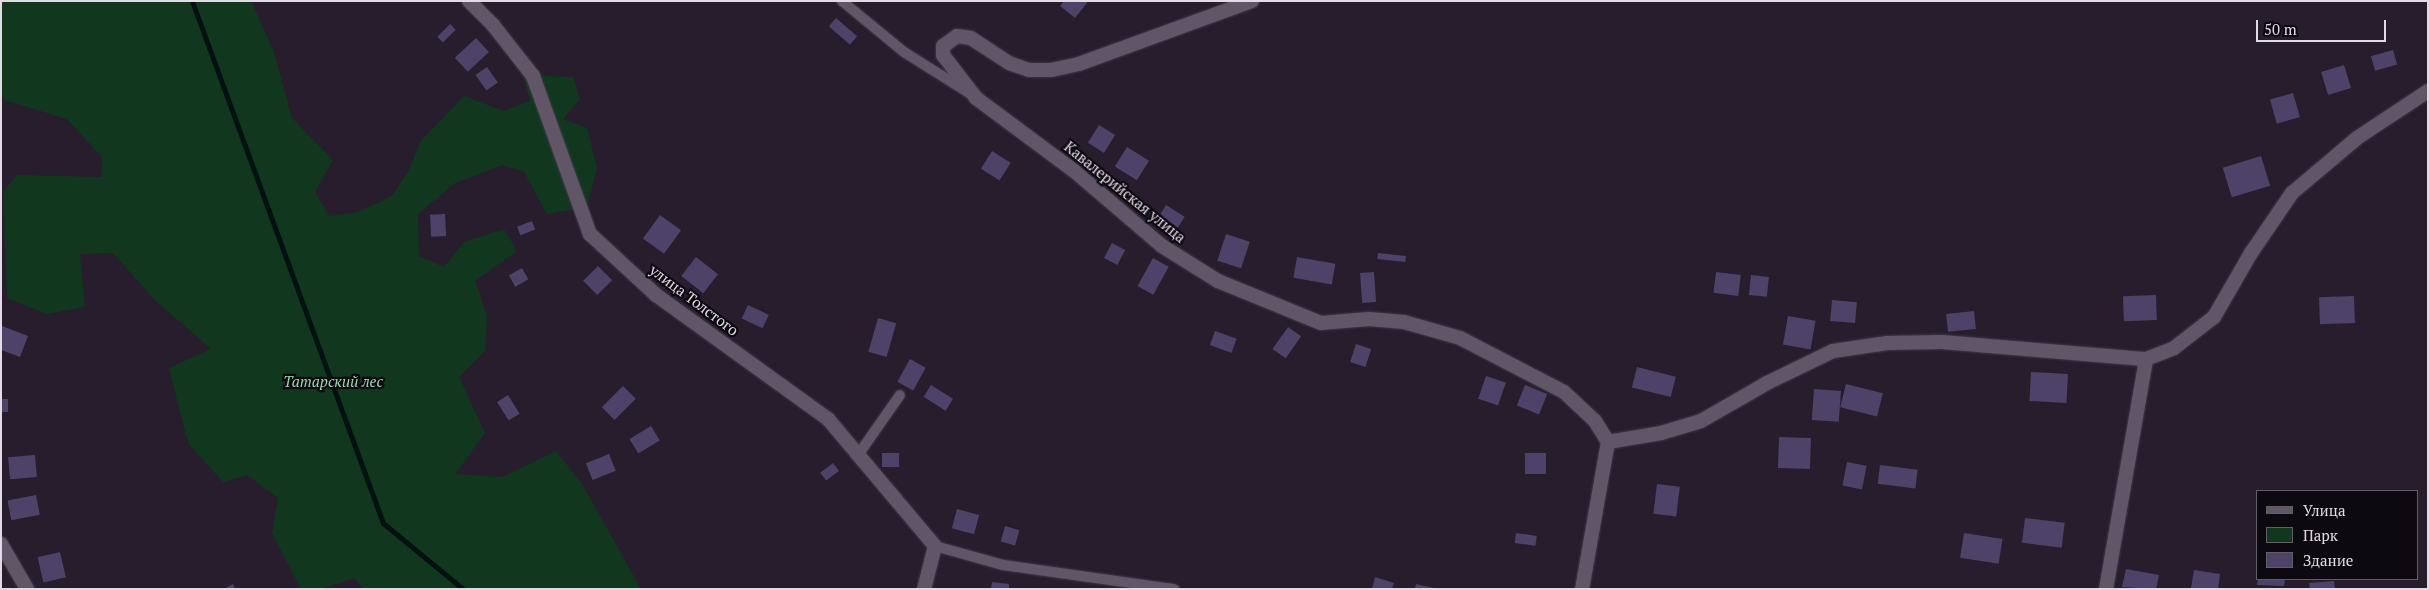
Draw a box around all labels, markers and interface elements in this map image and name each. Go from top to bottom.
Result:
scale bar [2259,10,2389,42]
text: 50 m [2264,19,2297,39]
street label: Кавалерийская улица [1061,138,1189,246]
street label: улица Толстого [646,261,742,339]
park label: Татарский лес [283,373,383,391]
legend [2256,490,2419,580]
text: Улица [2303,500,2346,520]
text: Парк [2303,525,2338,545]
text: Здание [2303,550,2353,570]

